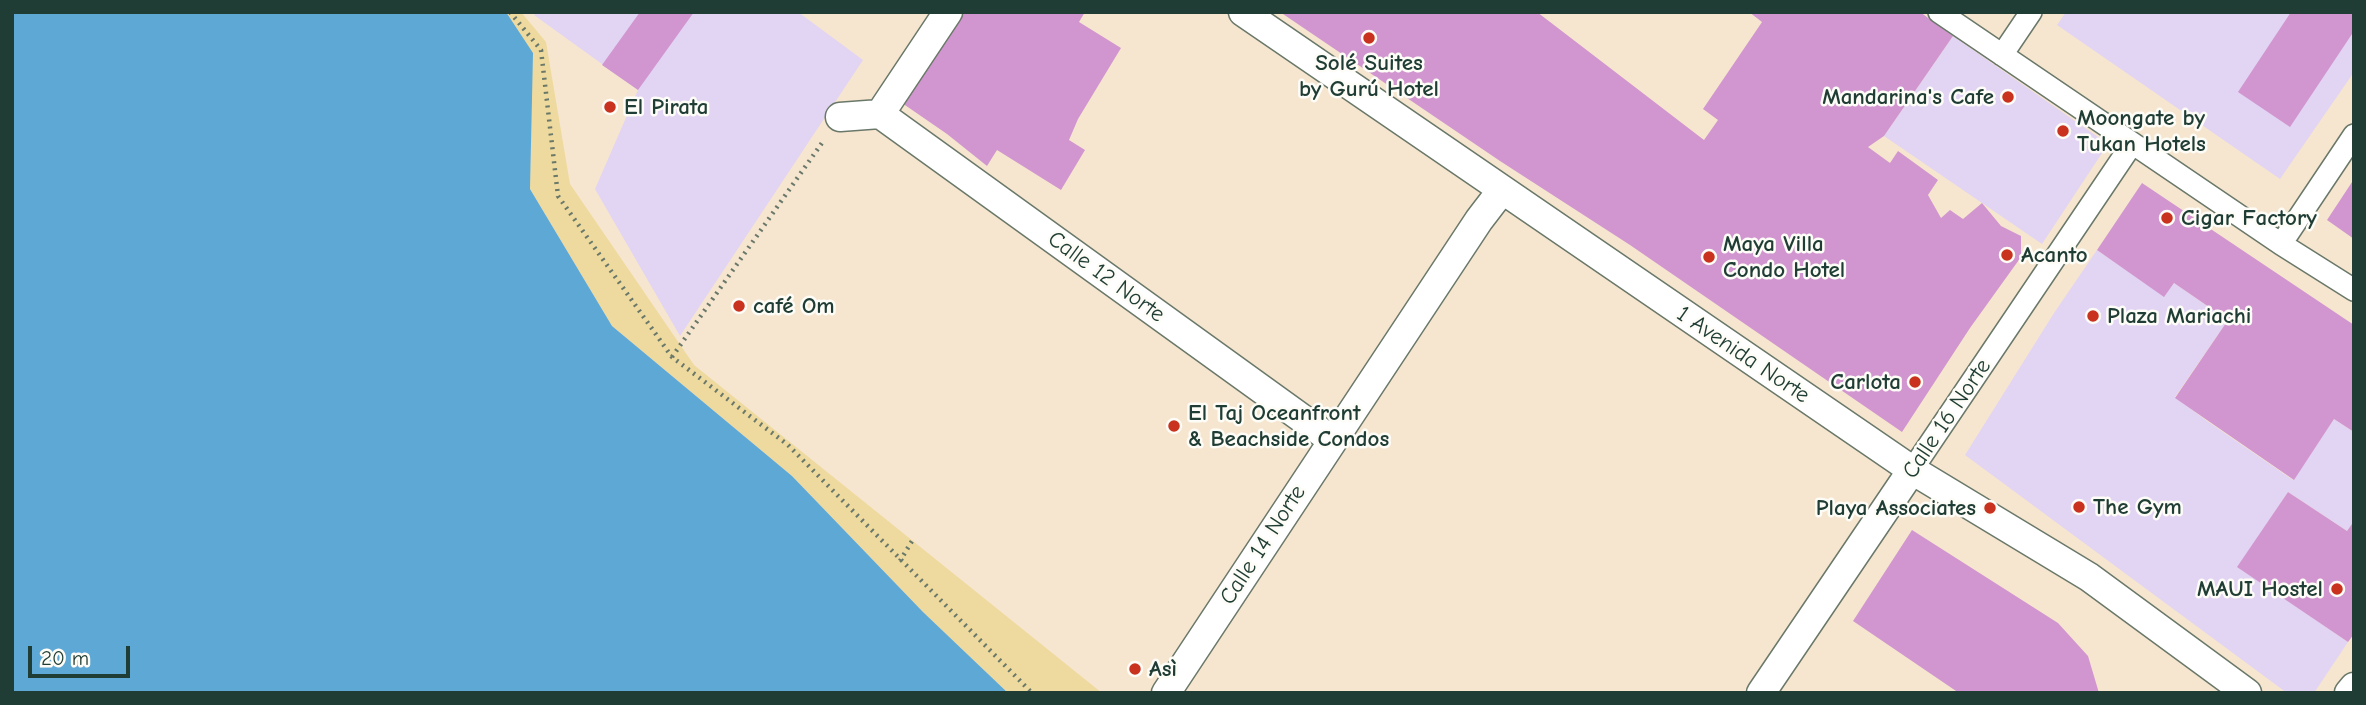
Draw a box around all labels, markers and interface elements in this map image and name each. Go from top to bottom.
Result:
marker: Solé Suites by Gurú Hotel [1361,30,1377,46]
place label: Solé Suites by Gurú Hotel [1299,49,1439,103]
place label: Mandarina's Cafe [1822,83,1994,111]
marker: Mandarina's Cafe [2000,89,2016,105]
place label: El Pirata [624,93,709,121]
marker: El Pirata [602,99,618,115]
place label: Moongate by Tukan Hotels [2077,104,2206,158]
marker: Moongate by Tukan Hotels [2055,123,2071,139]
place label: Cigar Factory [2181,204,2317,232]
marker: Cigar Factory [2159,210,2175,226]
street label: Calle 12 Norte [1042,225,1170,329]
place label: Maya Villa Condo Hotel [1723,230,1845,284]
place label: Acanto [2021,241,2088,269]
marker: Acanto [1999,247,2015,263]
marker: Maya Villa Condo Hotel [1701,249,1717,265]
place label: café Om [753,292,835,320]
marker: café Om [731,298,747,314]
street label: 1 Avenida Norte [1671,300,1815,410]
place label: Plaza Mariachi [2107,302,2251,330]
marker: Plaza Mariachi [2085,308,2101,324]
street label: Calle 16 Norte [1897,354,1997,484]
place label: Carlota [1830,368,1901,396]
marker: Carlota [1907,374,1923,390]
place label: El Taj Oceanfront & Beachside Condos [1188,399,1389,453]
marker: El Taj Oceanfront & Beachside Condos [1166,418,1182,434]
street label: Calle 14 Norte [1214,480,1312,610]
place label: The Gym [2093,493,2182,521]
place label: Playa Associates [1816,494,1976,522]
marker: The Gym [2071,499,2087,515]
marker: Playa Associates [1982,500,1998,516]
place label: MAUI Hostel [2197,575,2323,603]
marker: MAUI Hostel [2329,581,2345,597]
scale bar [32,632,133,676]
text: 20 m [41,646,89,670]
place label: Asì [1149,655,1177,683]
marker: Asì [1127,661,1143,677]

